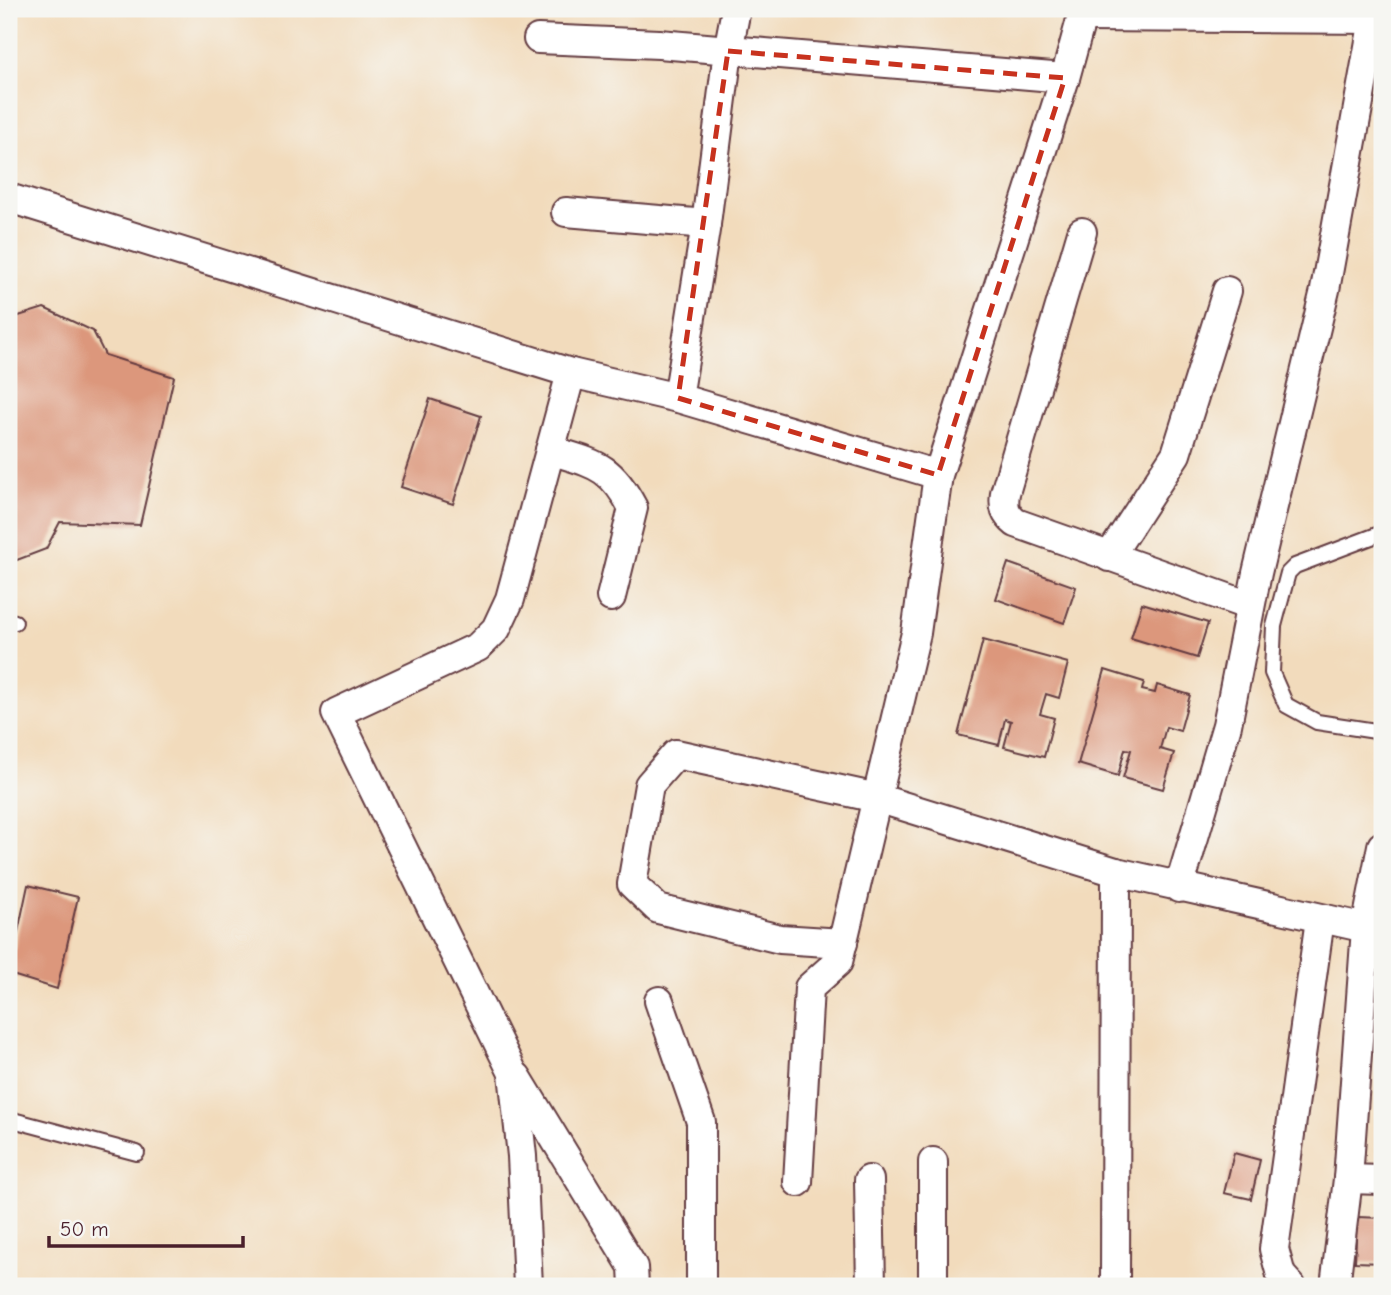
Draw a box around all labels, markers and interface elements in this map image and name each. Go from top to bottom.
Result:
scale bar [49,1204,243,1248]
text: 50 m [60,1217,109,1241]

